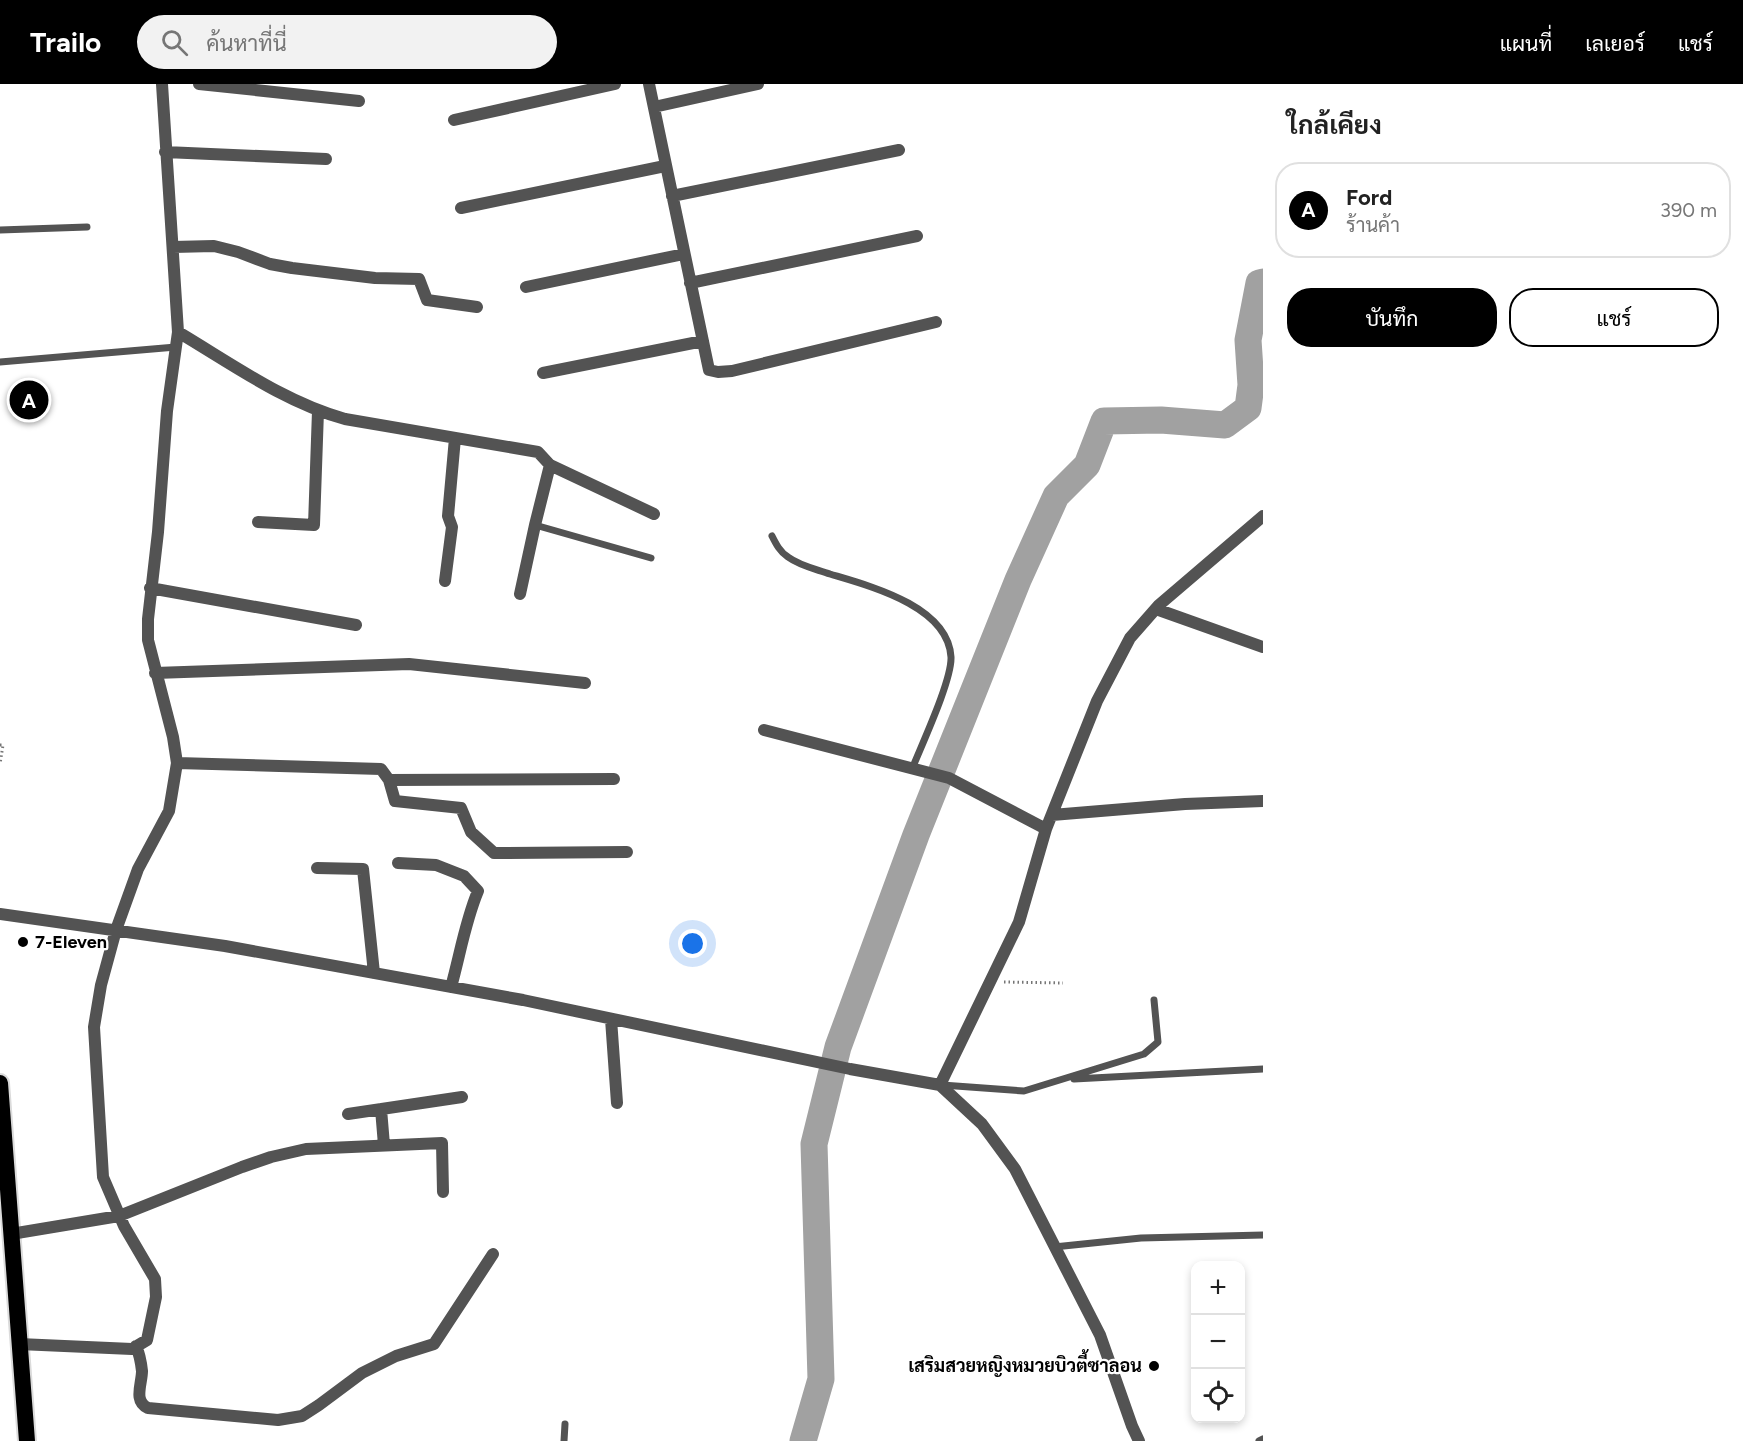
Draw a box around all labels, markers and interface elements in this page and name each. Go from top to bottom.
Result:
search box [137,15,557,69]
text: Trailo [30,25,101,59]
icon: search [158,26,191,59]
text: ค้นหาที่นี่ [206,30,287,57]
text: แผนที่ [1500,31,1552,56]
text: เลเยอร์ [1585,31,1645,56]
text: แชร์ [1678,31,1713,56]
text: ใกล้เคียง [1287,109,1382,141]
text: Ford [1346,184,1392,211]
text: A [1301,198,1316,222]
text: 390 m [1660,198,1717,222]
text: ร้านค้า [1346,213,1400,237]
button: บันทึก [1287,288,1497,347]
button: แชร์ [1509,288,1719,347]
pin: A [9,378,48,422]
your location [678,929,707,958]
place label: 7-Eleven [35,931,107,953]
marker: 7-Eleven [16,935,30,949]
map controls [1191,1261,1245,1423]
button: + [1191,1261,1245,1315]
button: − [1191,1315,1245,1369]
place label: เสริมสวยหญิงหมวยบิวตี้ซาลอน [908,1349,1142,1377]
marker: เสริมสวยหญิงหมวยบิวตี้ซาลอน [1147,1359,1161,1373]
button: locate [1191,1369,1245,1423]

